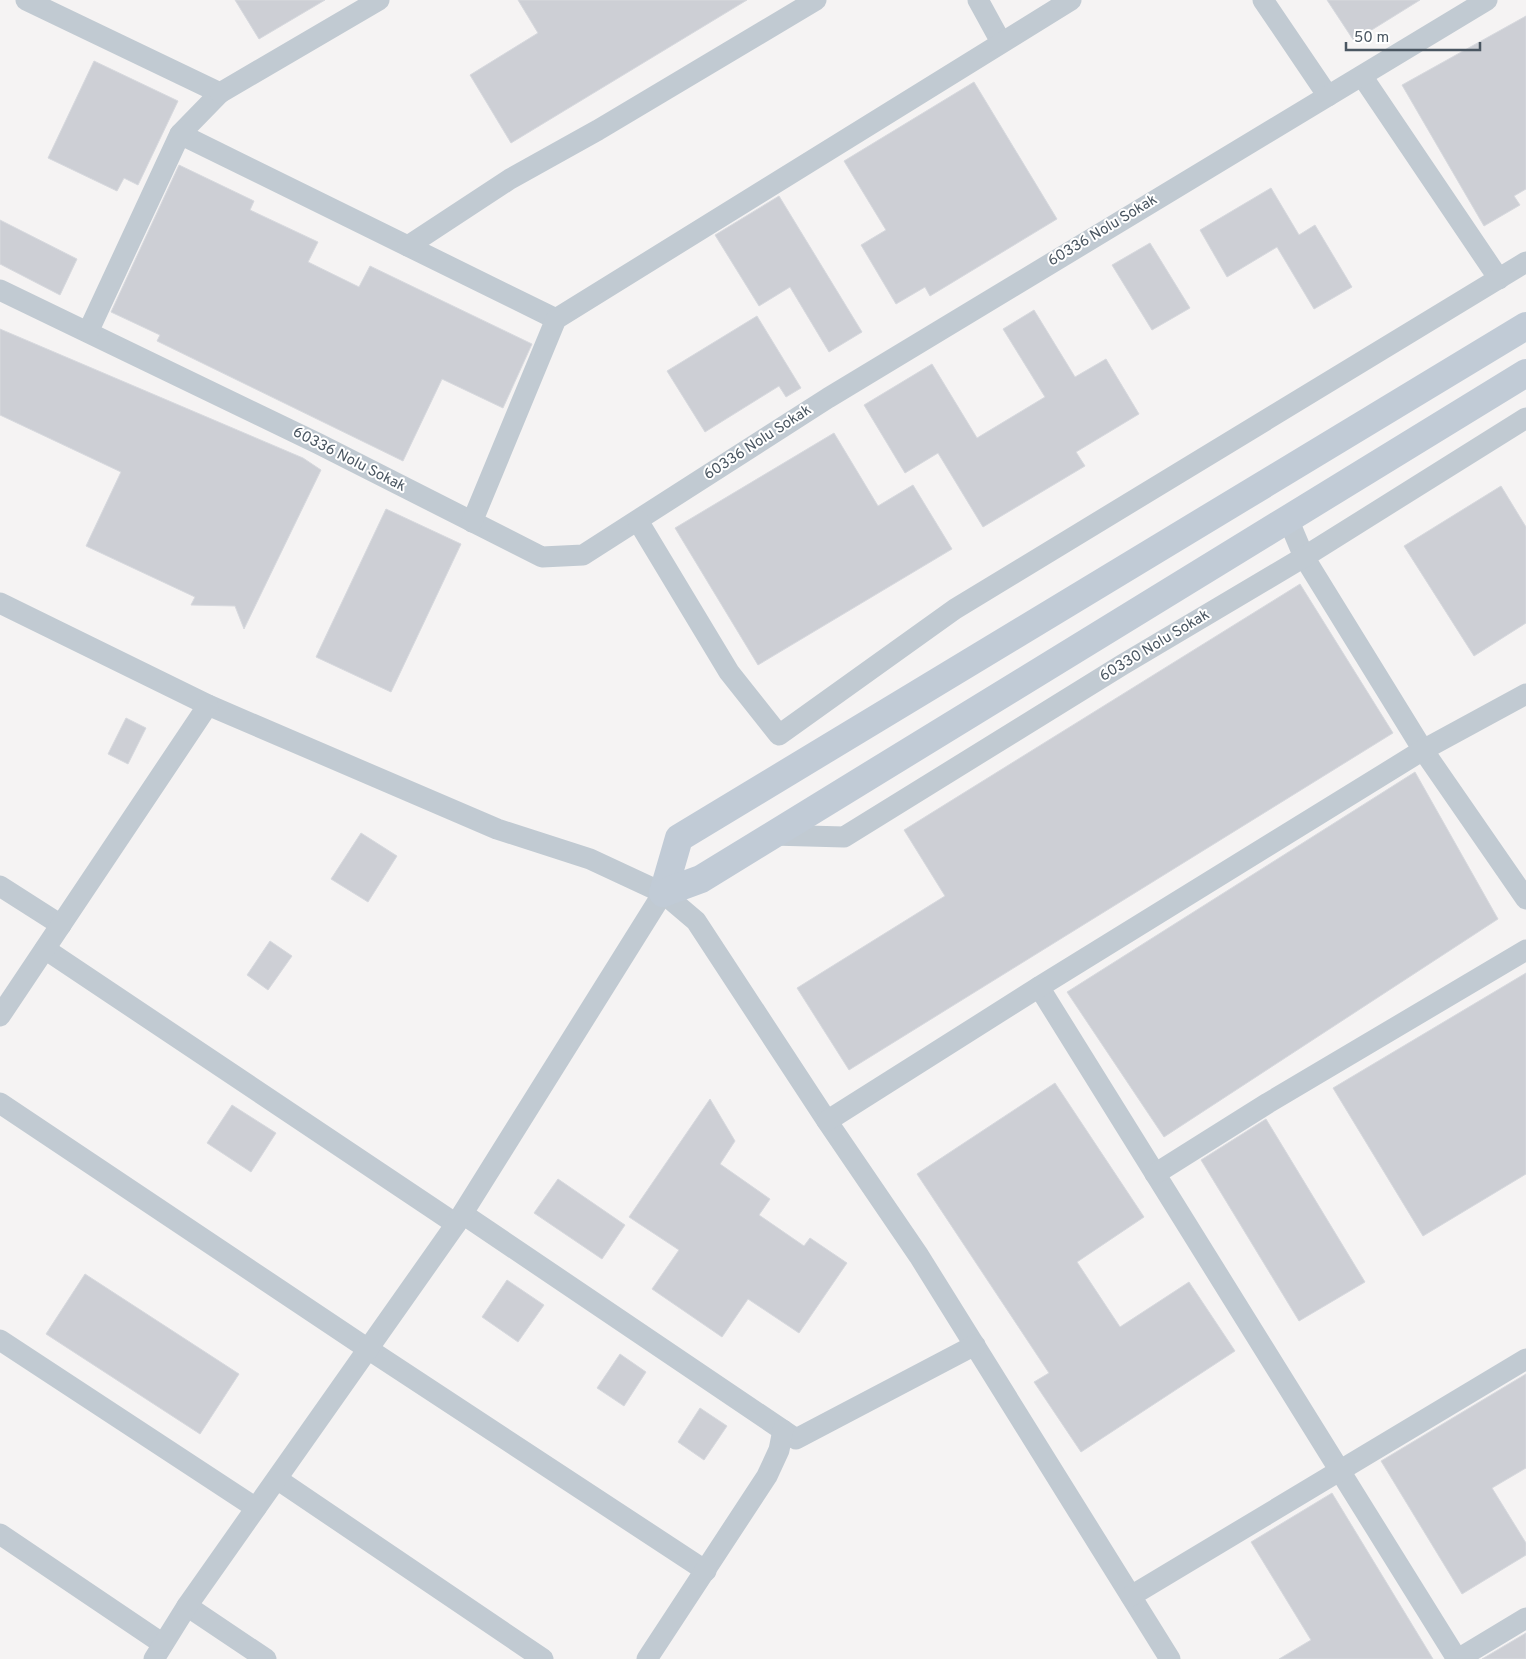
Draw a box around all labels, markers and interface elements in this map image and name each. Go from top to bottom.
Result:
scale bar [1346,20,1480,52]
text: 50 m [1354,29,1389,48]
street label: 60336 Nolu Sokak [1045,191,1161,271]
street label: 60336 Nolu Sokak [701,401,815,485]
street label: 60336 Nolu Sokak [289,423,409,497]
street label: 60330 Nolu Sokak [1096,606,1214,686]

